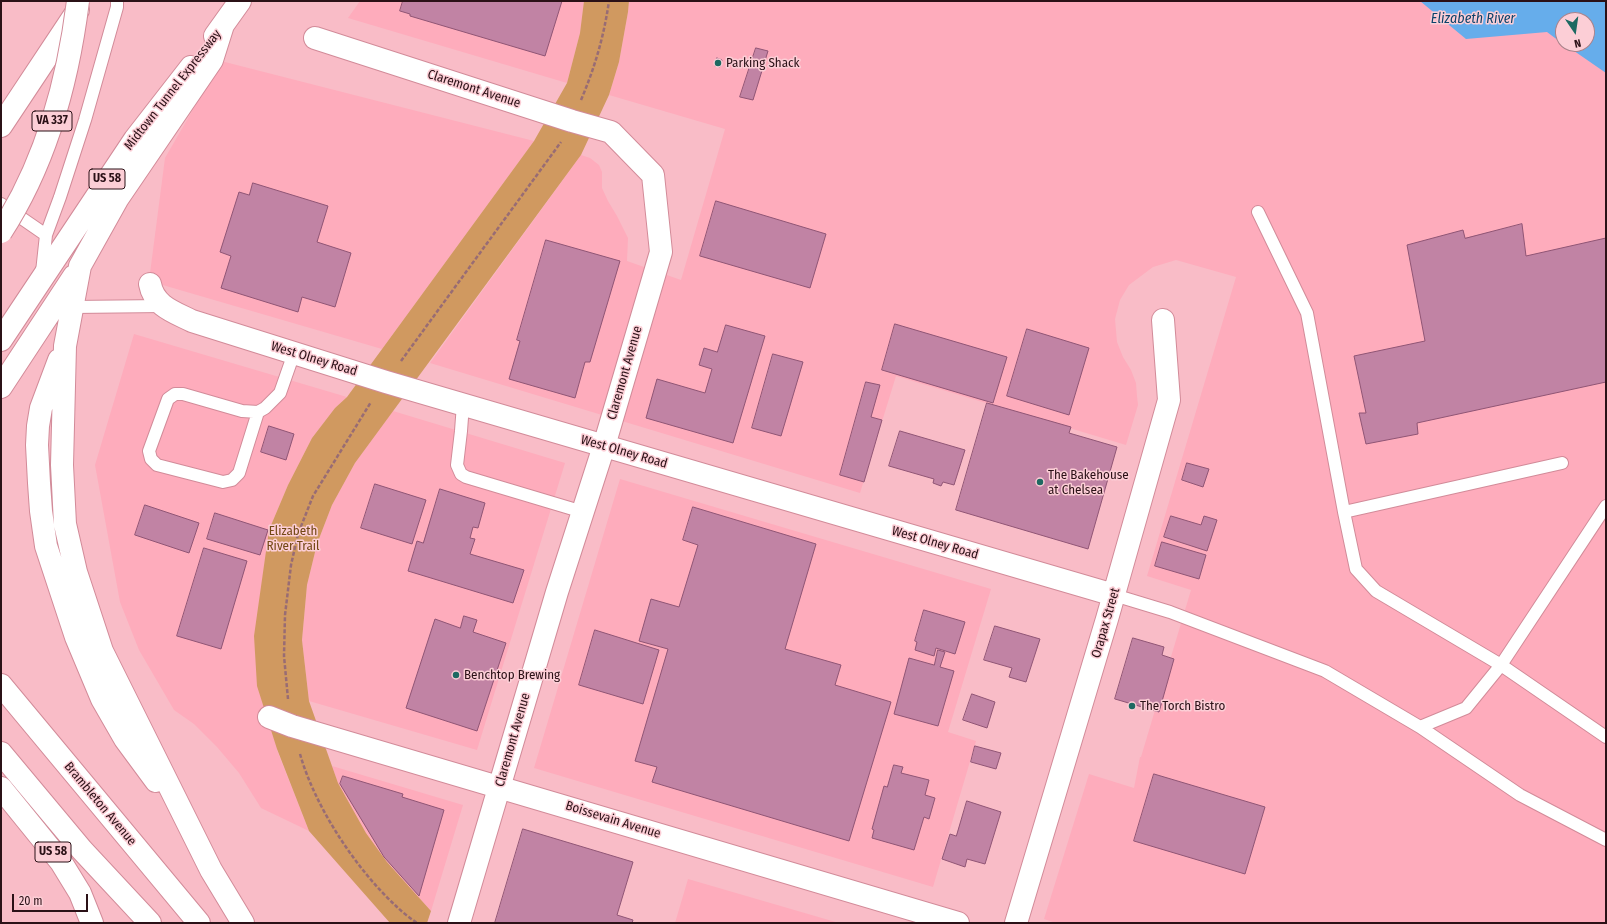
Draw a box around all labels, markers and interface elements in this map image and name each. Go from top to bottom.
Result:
water label: Elizabeth River [1431,11,1515,27]
north arrow [1555,12,1595,52]
street label: Midtown Tunnel Expressway [121,27,225,153]
text: N [1573,36,1582,50]
place label: Parking Shack [726,55,800,71]
marker: Parking Shack [713,58,723,68]
street label: Claremont Avenue [426,67,522,111]
road number: VA 337 [32,111,72,131]
road number: US 58 [89,169,125,189]
street label: Claremont Avenue [604,324,646,422]
street label: West Olney Road [269,338,359,380]
street label: West Olney Road [579,432,669,472]
place label: The Bakehouse at Chelsea [1048,467,1129,498]
marker: The Bakehouse at Chelsea [1035,477,1045,487]
park label: Elizabeth River Trail [267,523,319,554]
street label: West Olney Road [890,523,980,563]
street label: Orapax Street [1089,586,1123,660]
place label: Benchtop Brewing [464,667,560,683]
marker: Benchtop Brewing [451,670,461,680]
street label: Claremont Avenue [492,691,534,789]
place label: The Torch Bistro [1140,698,1225,714]
marker: The Torch Bistro [1127,701,1137,711]
street label: Brambleton Avenue [61,759,139,849]
street label: Boissevain Avenue [563,798,663,842]
road number: US 58 [35,842,71,862]
scale bar [14,886,90,912]
text: 20 m [19,894,43,908]

